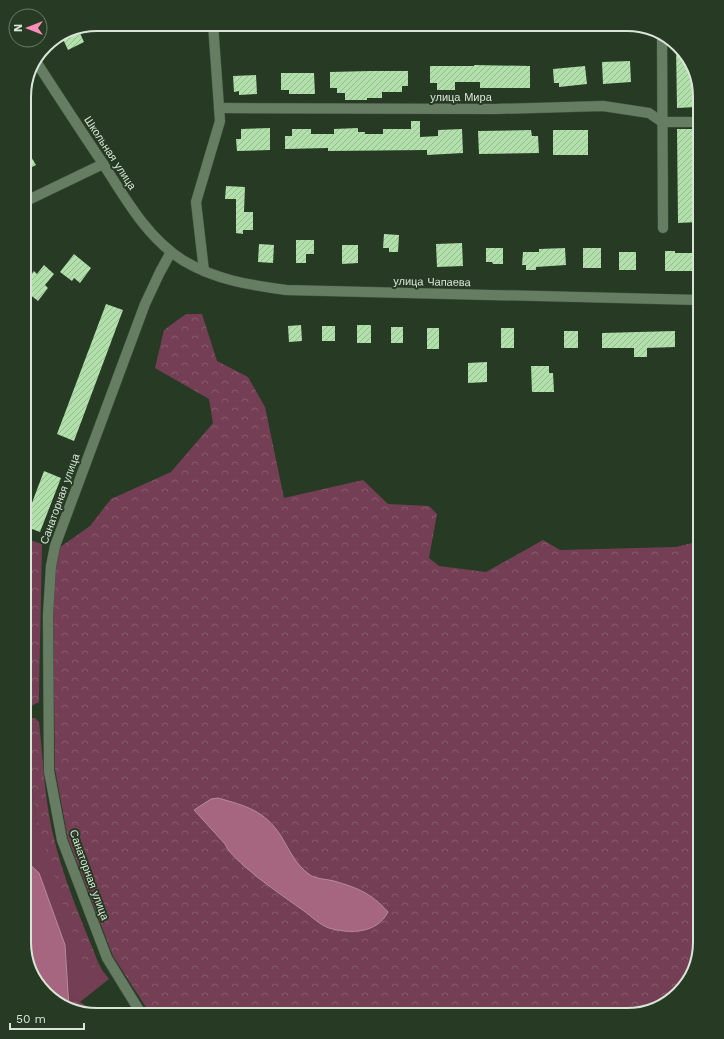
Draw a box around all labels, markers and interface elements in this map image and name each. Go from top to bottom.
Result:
north arrow [8,8,48,48]
text: N [12,24,25,32]
street label: улица Мира [430,91,493,104]
street label: Школьная улица [81,114,139,193]
street label: улица Чапаева [393,275,472,289]
street label: Санаторная улица [38,451,83,546]
street label: Санаторная улица [67,828,112,923]
scale bar [10,1005,84,1031]
text: 50 m [16,1012,46,1026]

